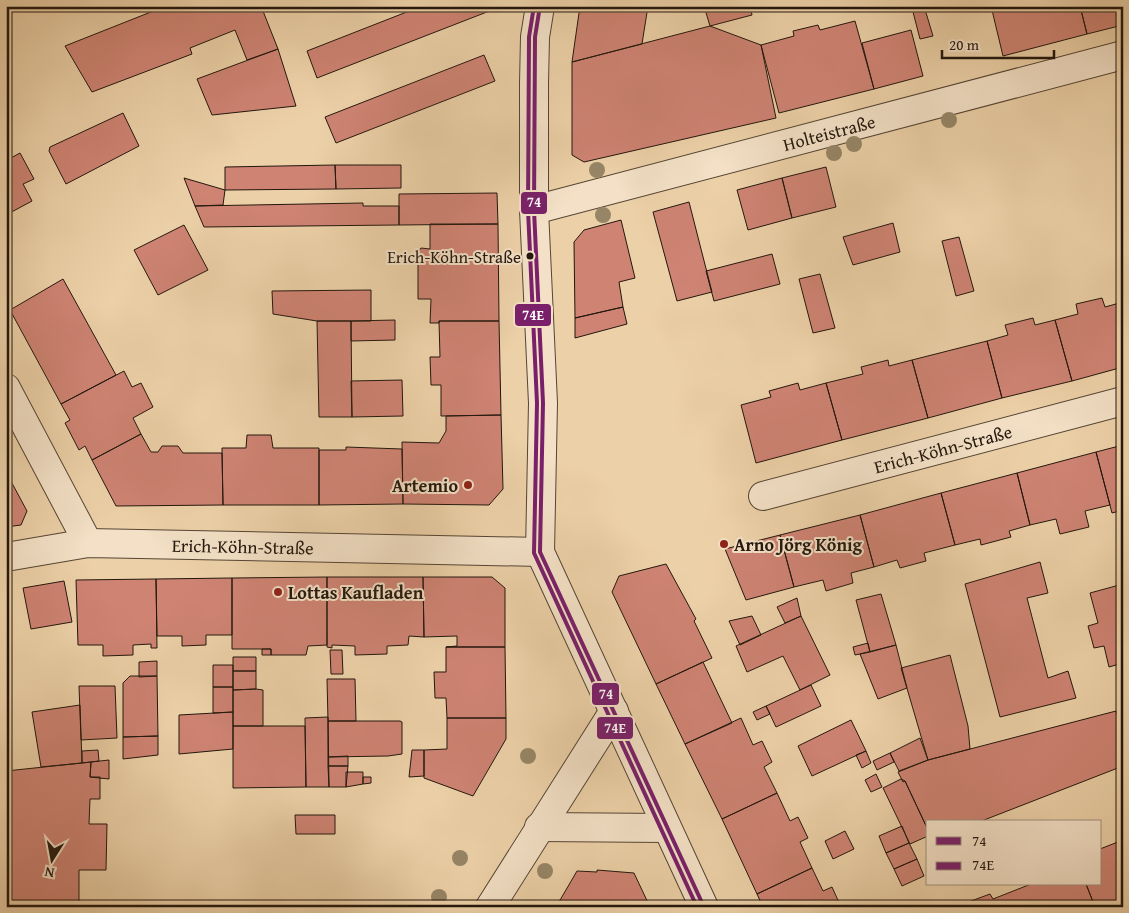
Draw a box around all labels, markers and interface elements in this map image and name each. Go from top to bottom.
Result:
scale bar [942,28,1054,60]
text: 20 m [949,34,980,55]
street label: Holteistraße [780,107,878,157]
line badge: 74 [520,191,548,215]
text: 74 [527,192,541,212]
place label: Erich-Köhn-Straße [387,244,521,269]
marker: Erich-Köhn-Straße [525,251,535,261]
line badge: 74E [514,303,552,327]
text: 74E [522,305,545,325]
street label: Erich-Köhn-Straße [871,417,1015,480]
place label: Artemio [392,472,458,499]
marker: Artemio [462,479,474,491]
street label: Erich-Köhn-Straße [172,531,314,561]
place label: Arno Jörg König [734,531,863,558]
marker: Arno Jörg König [718,538,730,550]
place label: Lottas Kaufladen [288,579,424,606]
marker: Lottas Kaufladen [272,586,284,598]
line badge: 74 [591,682,620,706]
text: 74 [599,684,613,704]
line badge: 74E [596,716,634,740]
text: 74E [604,718,627,738]
legend [926,820,1102,886]
text: 74 [972,830,986,851]
north arrow [28,836,78,886]
text: 74E [972,854,994,875]
text: N [42,862,56,883]

